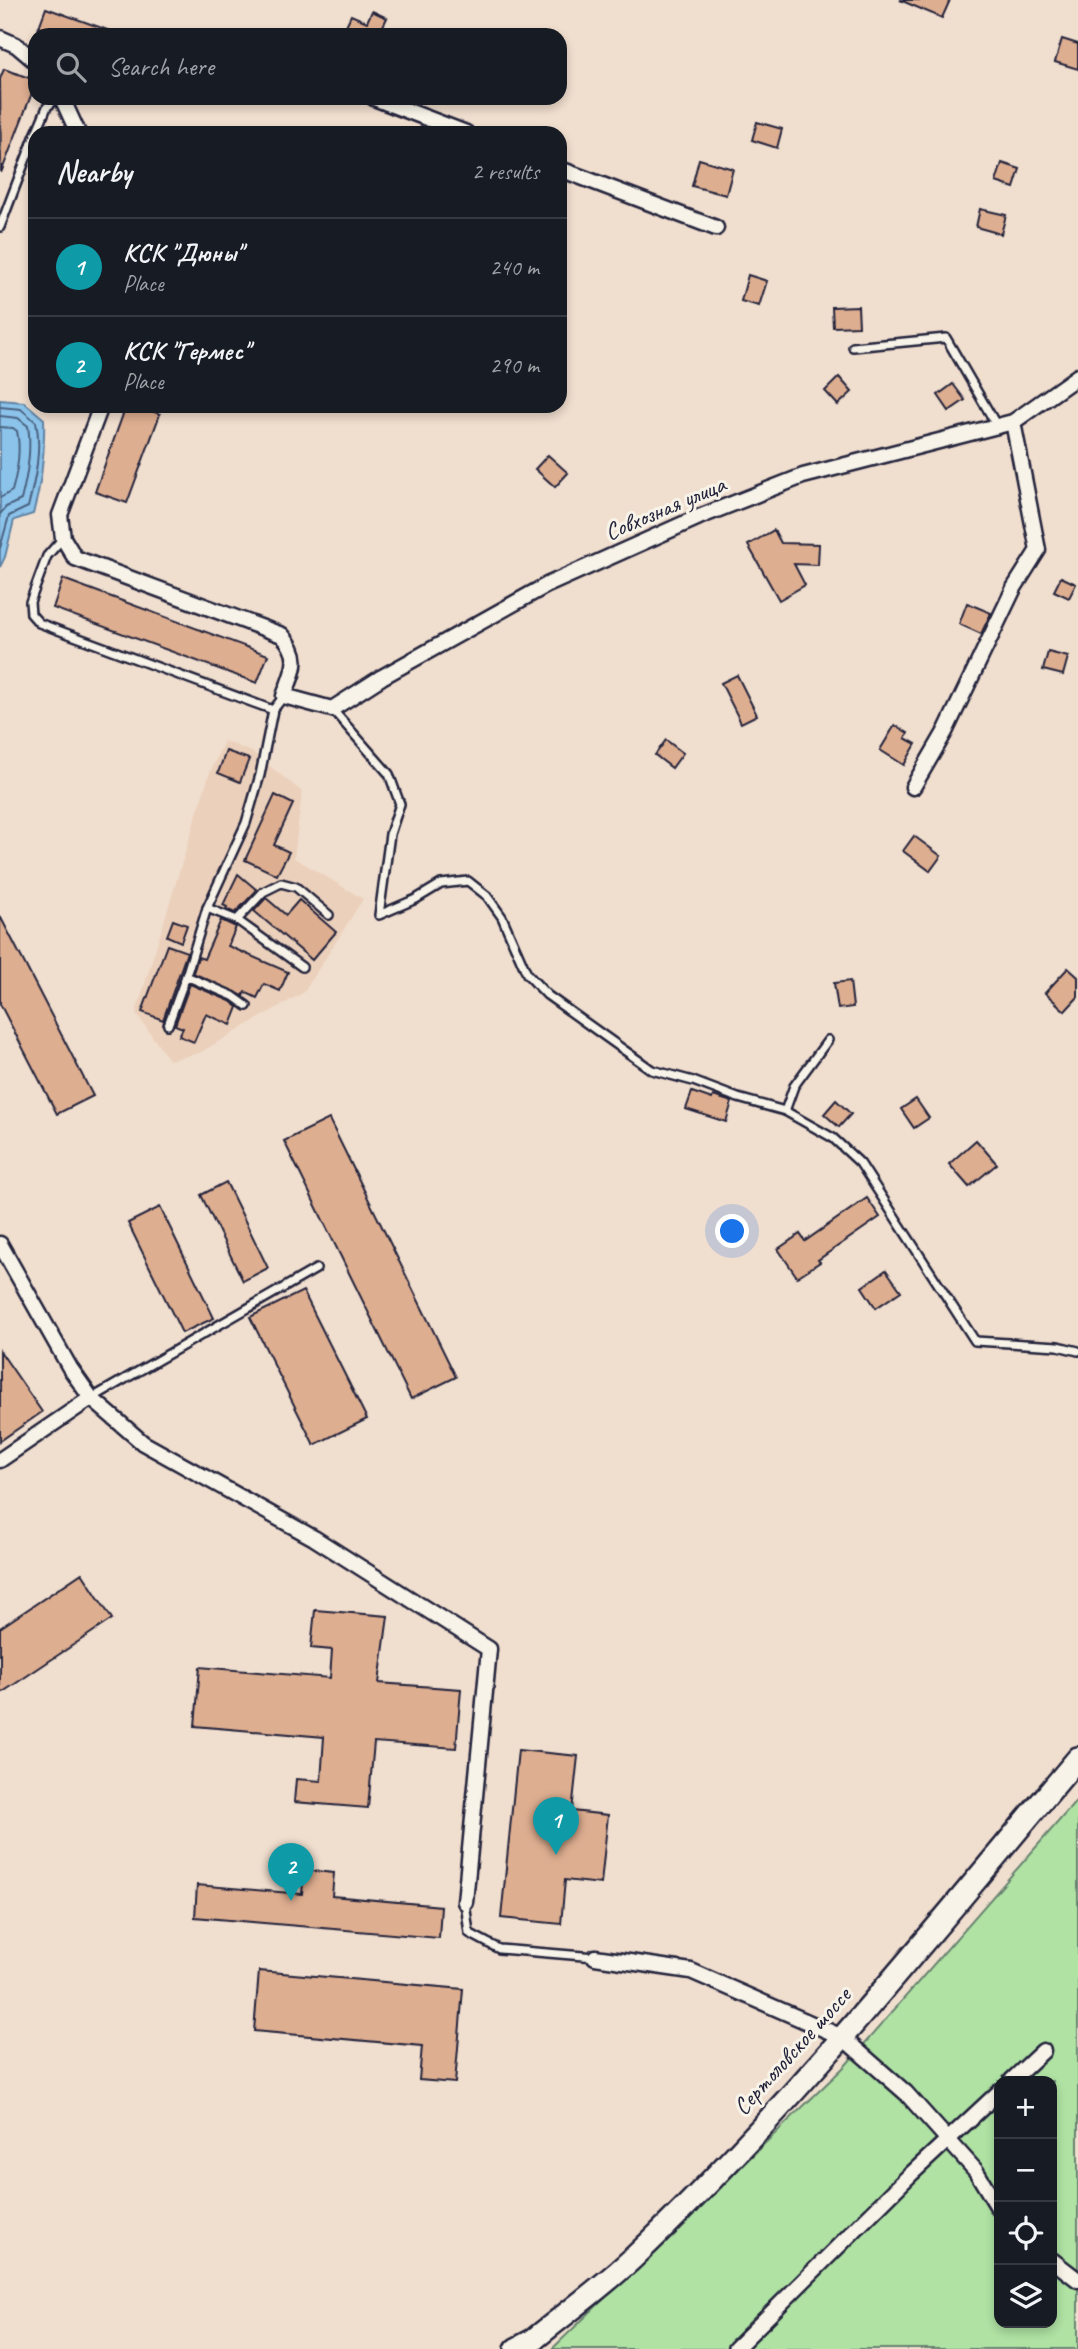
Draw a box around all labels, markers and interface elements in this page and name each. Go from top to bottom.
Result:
search box [28,28,567,105]
icon: search [52,48,90,86]
text: Search here [108,50,214,83]
text: Nearby [56,153,132,191]
text: 2 results [472,157,539,186]
text: КСК "Дюны" [123,236,242,269]
text: 1 [74,253,84,282]
text: 240 m [490,253,539,282]
text: Place [123,269,163,298]
text: КСК "Гермес" [123,334,249,367]
text: 2 [74,351,84,380]
text: 290 m [490,351,539,380]
text: Place [123,367,163,396]
street label: Совхозная улица [600,469,731,547]
your location [715,1214,749,1248]
pin: 1 [533,1797,579,1855]
pin: 2 [268,1843,314,1901]
street label: Сертоловское шоссе [727,1979,859,2121]
map controls [994,2076,1057,2328]
button: + [994,2076,1057,2139]
button: − [994,2139,1057,2202]
button: locate [994,2202,1057,2265]
button: layers [994,2265,1057,2328]

